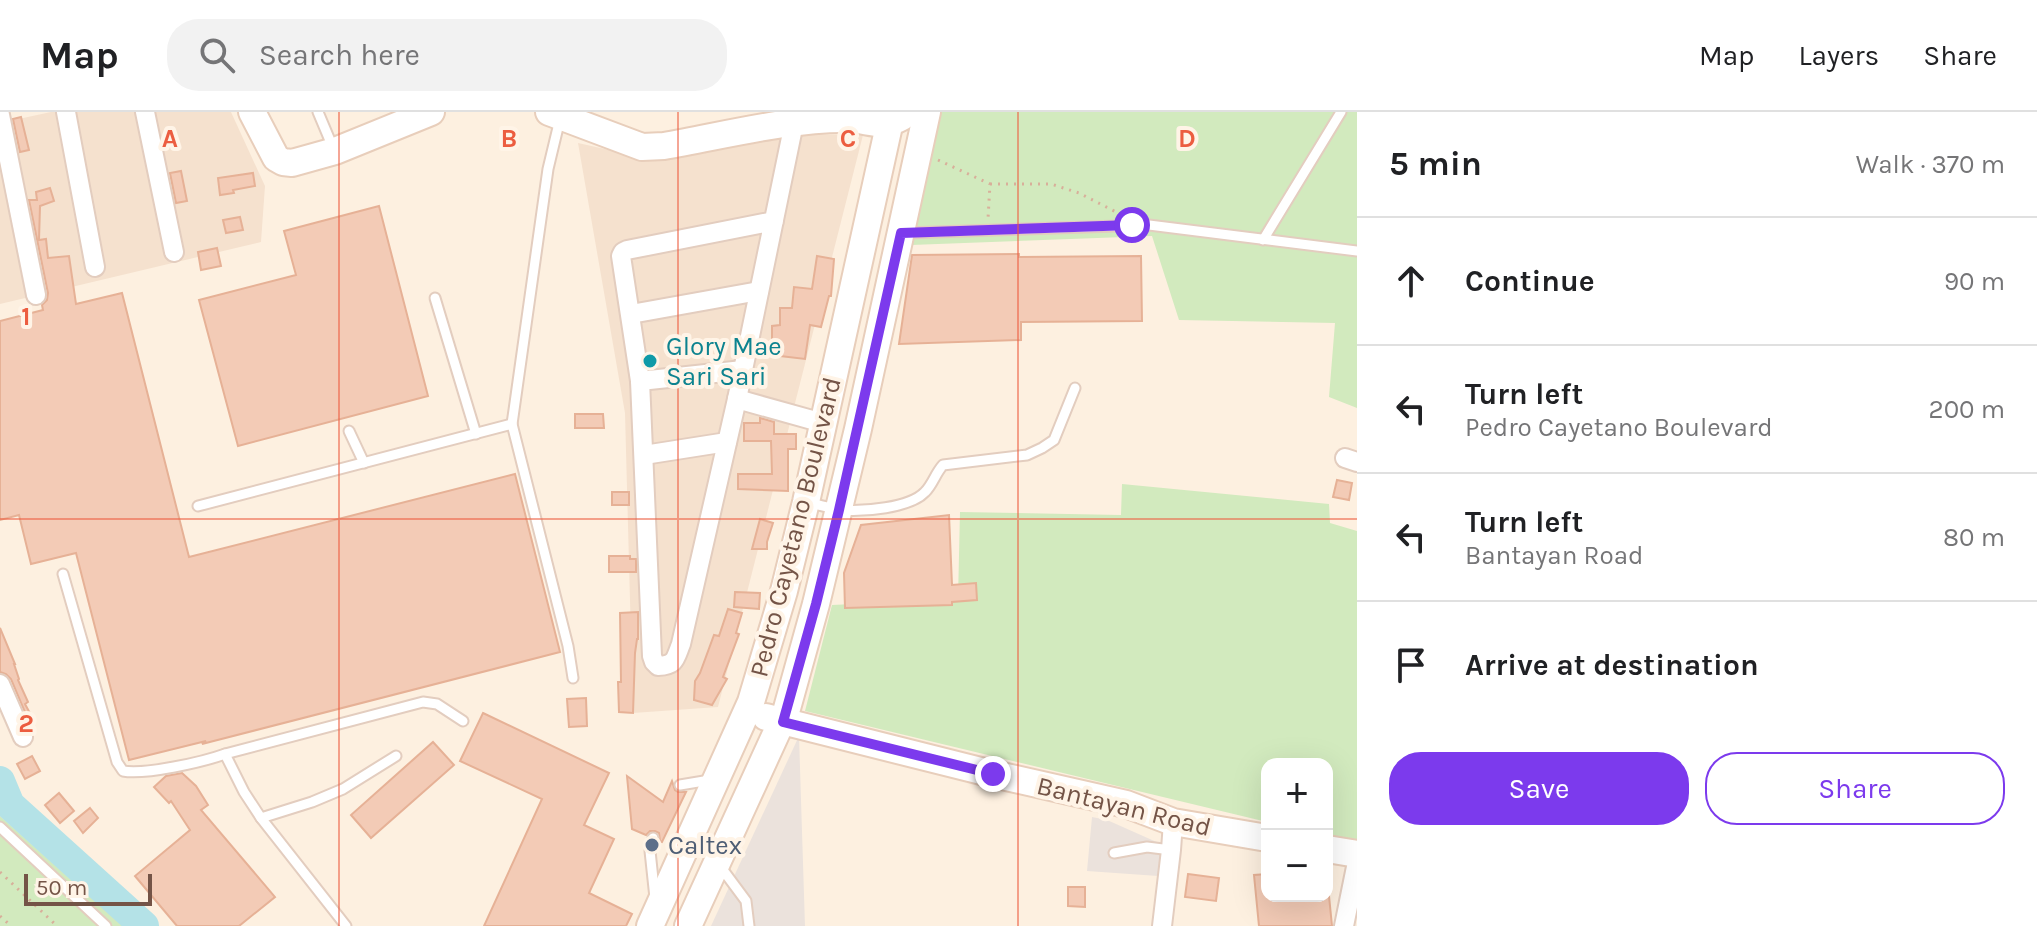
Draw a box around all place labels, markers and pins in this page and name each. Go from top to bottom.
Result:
place label: Glory Mae Sari Sari [666,331,782,392]
marker: Glory Mae Sari Sari [641,352,659,370]
place label: Caltex [668,830,742,861]
marker: Caltex [643,836,661,854]

